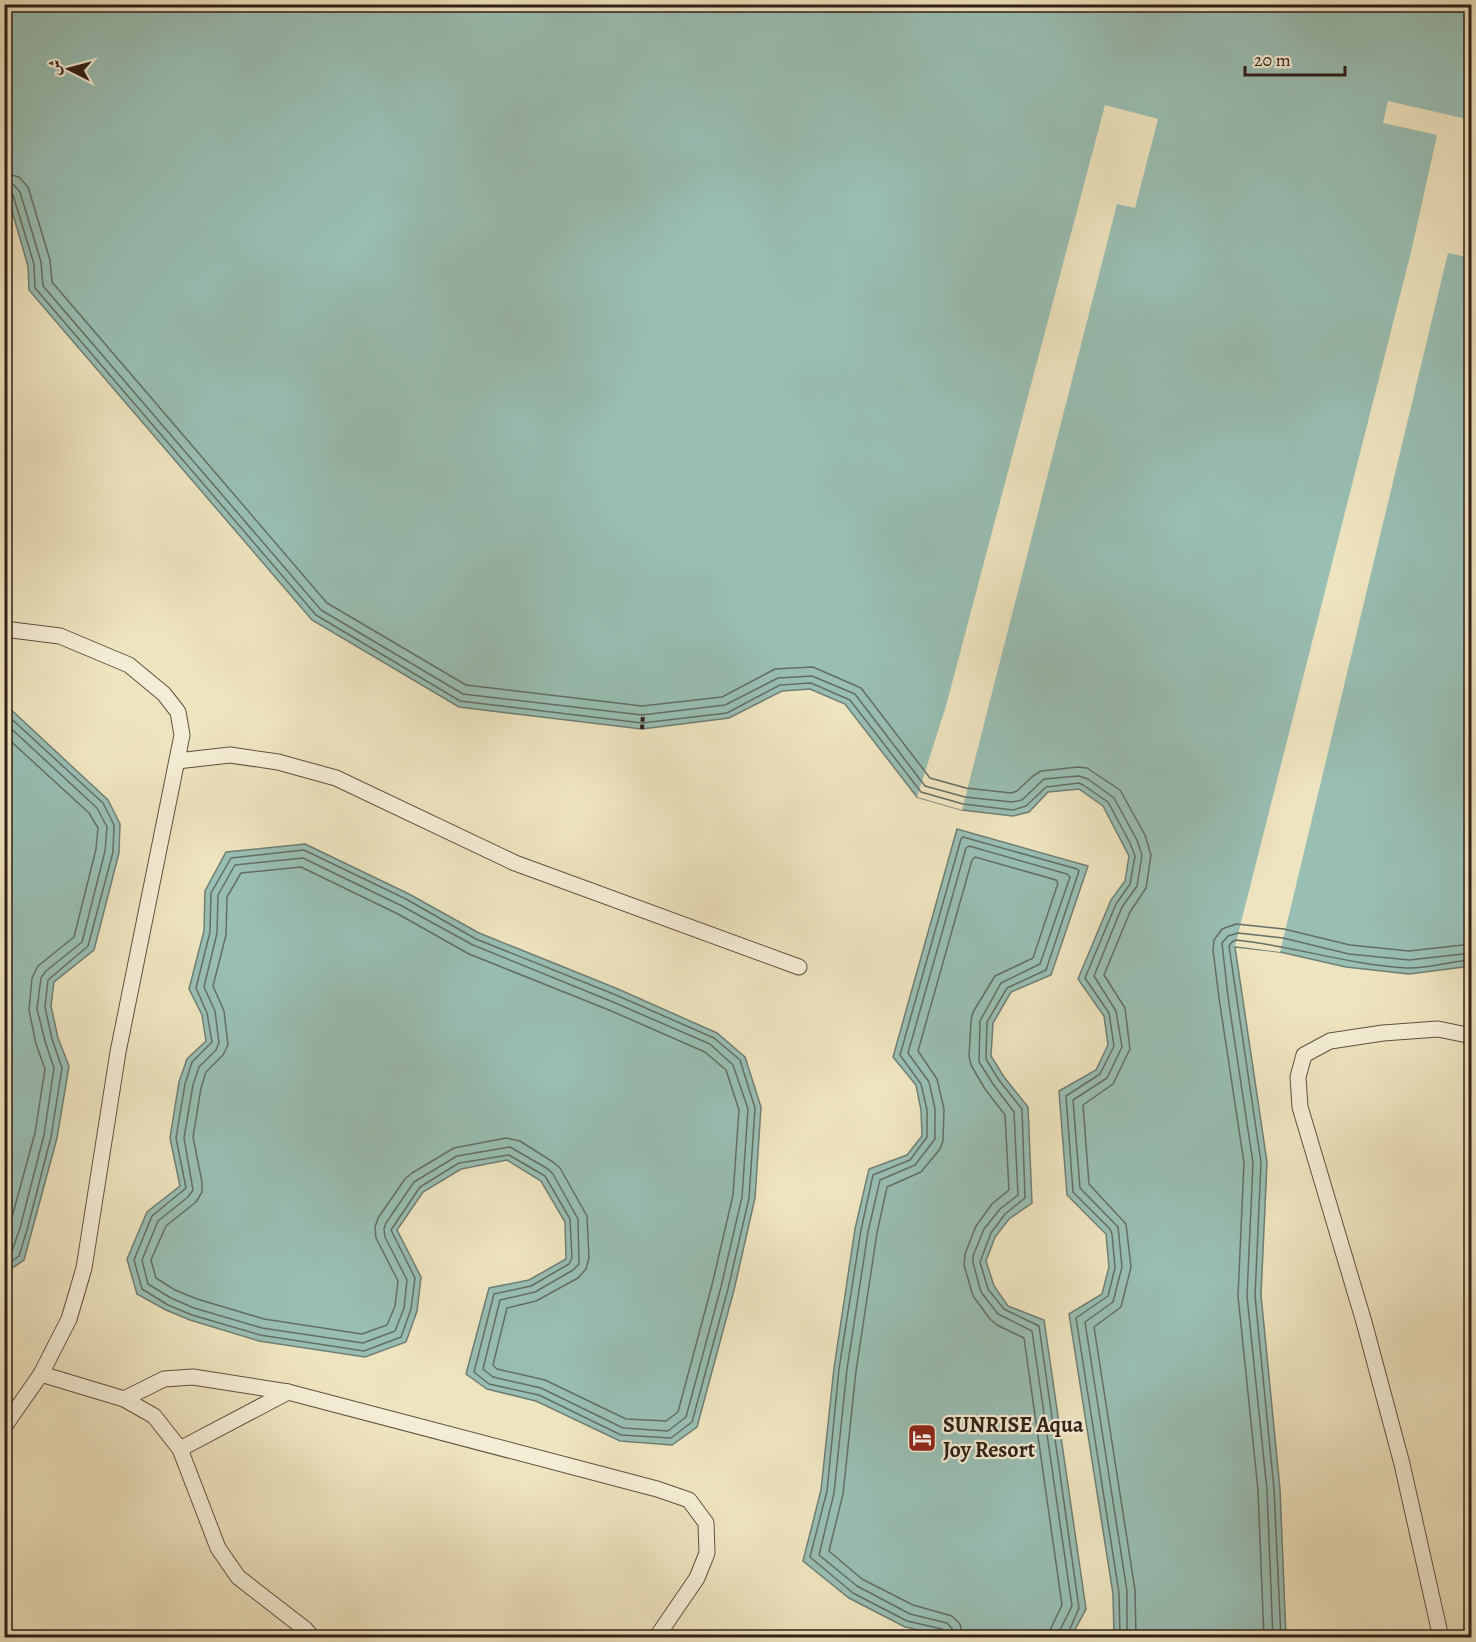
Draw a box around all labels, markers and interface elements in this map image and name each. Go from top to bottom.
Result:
north arrow [39,39,99,99]
scale bar [1245,39,1346,77]
text: 20 m [1254,48,1291,72]
text: ش [43,58,67,77]
place label: SUNRISE Aqua Joy Resort [943,1410,1084,1465]
hotel icon: SUNRISE Aqua Joy Resort [906,1422,938,1454]

